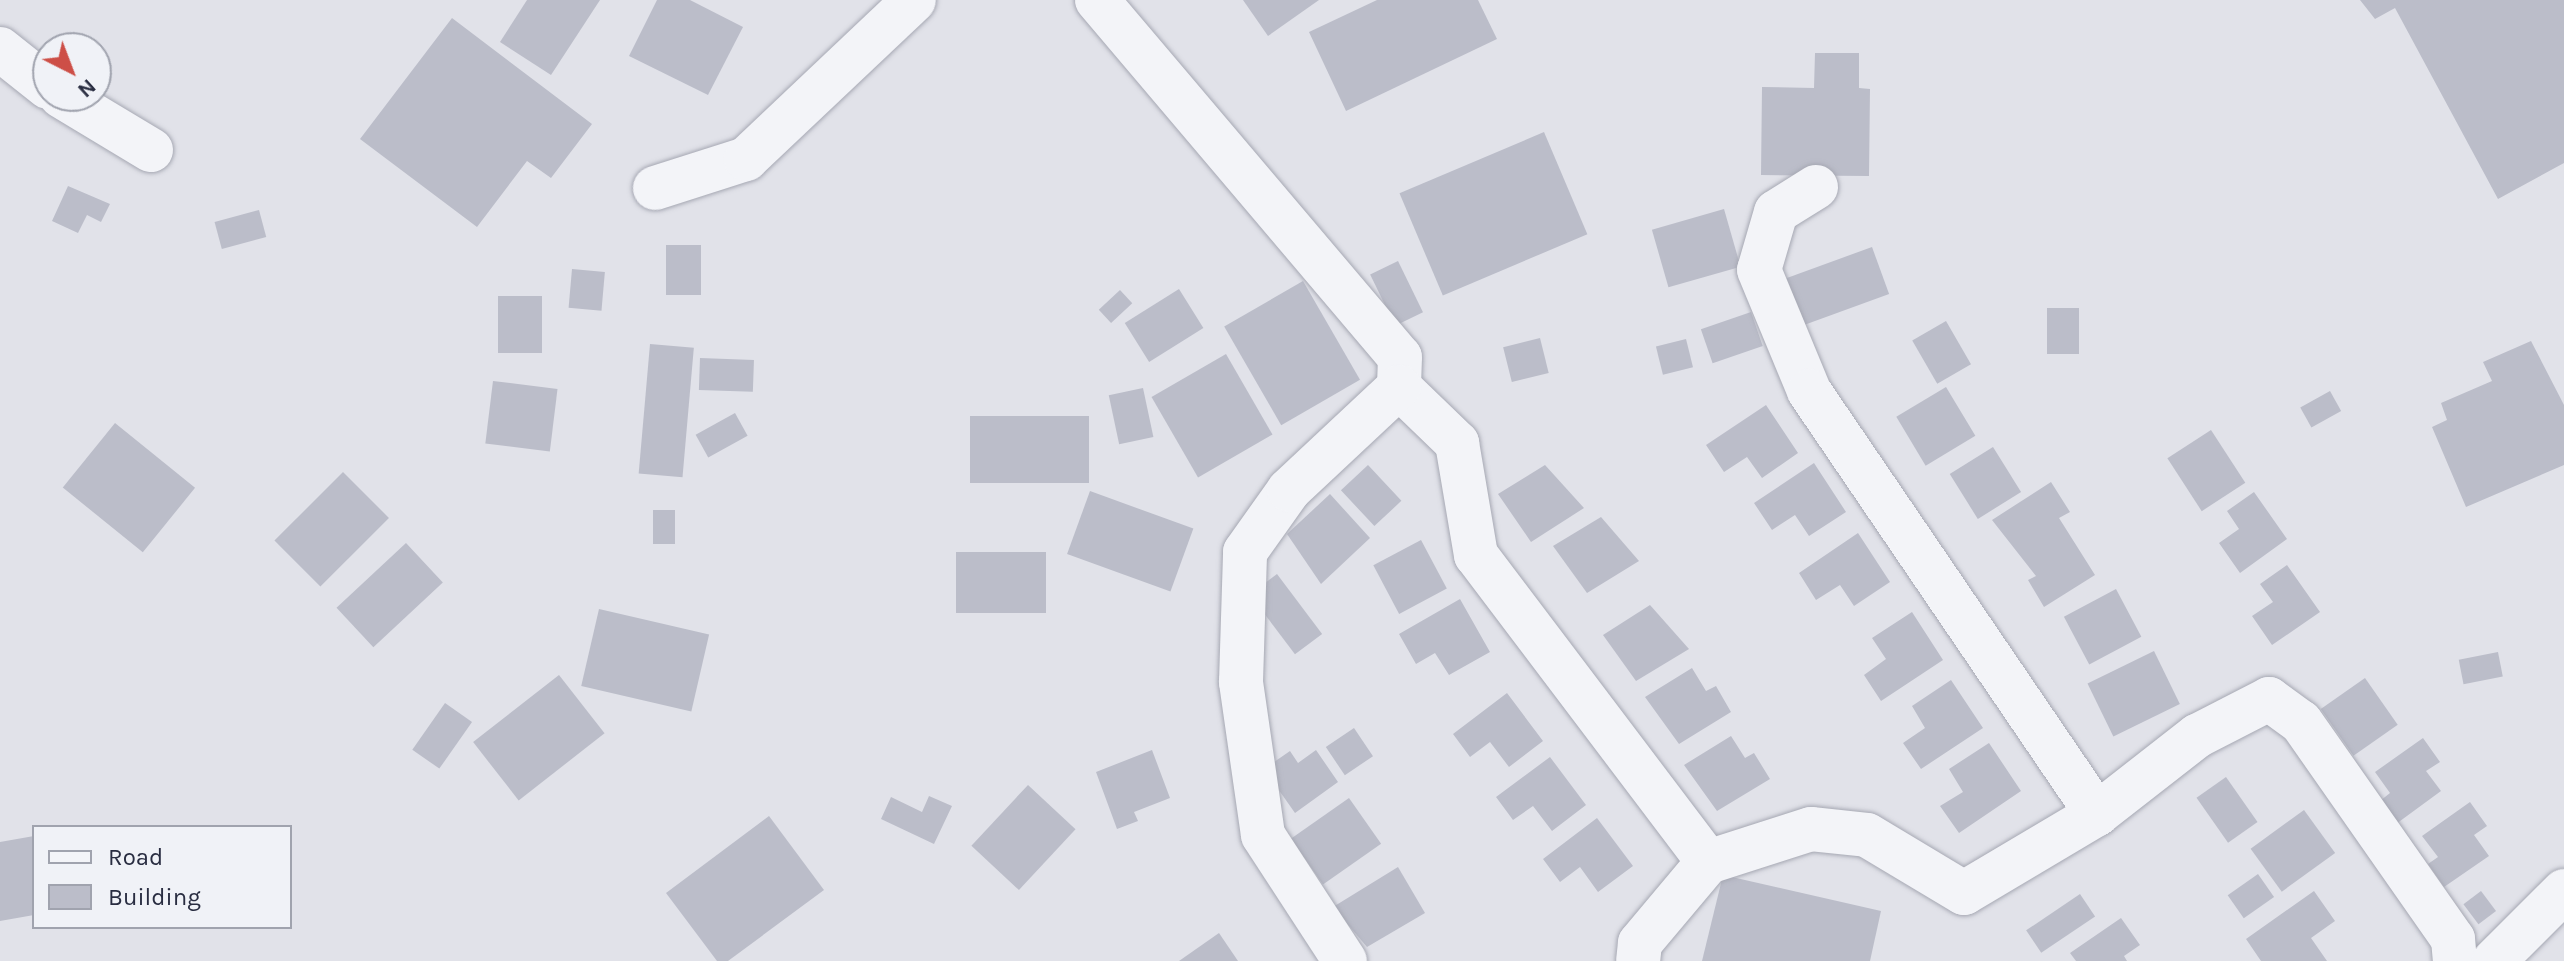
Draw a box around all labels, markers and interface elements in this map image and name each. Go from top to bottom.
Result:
north arrow [32,32,112,112]
text: N [72,73,101,103]
legend [32,825,292,929]
text: Road [108,843,163,871]
text: Building [108,883,201,911]

